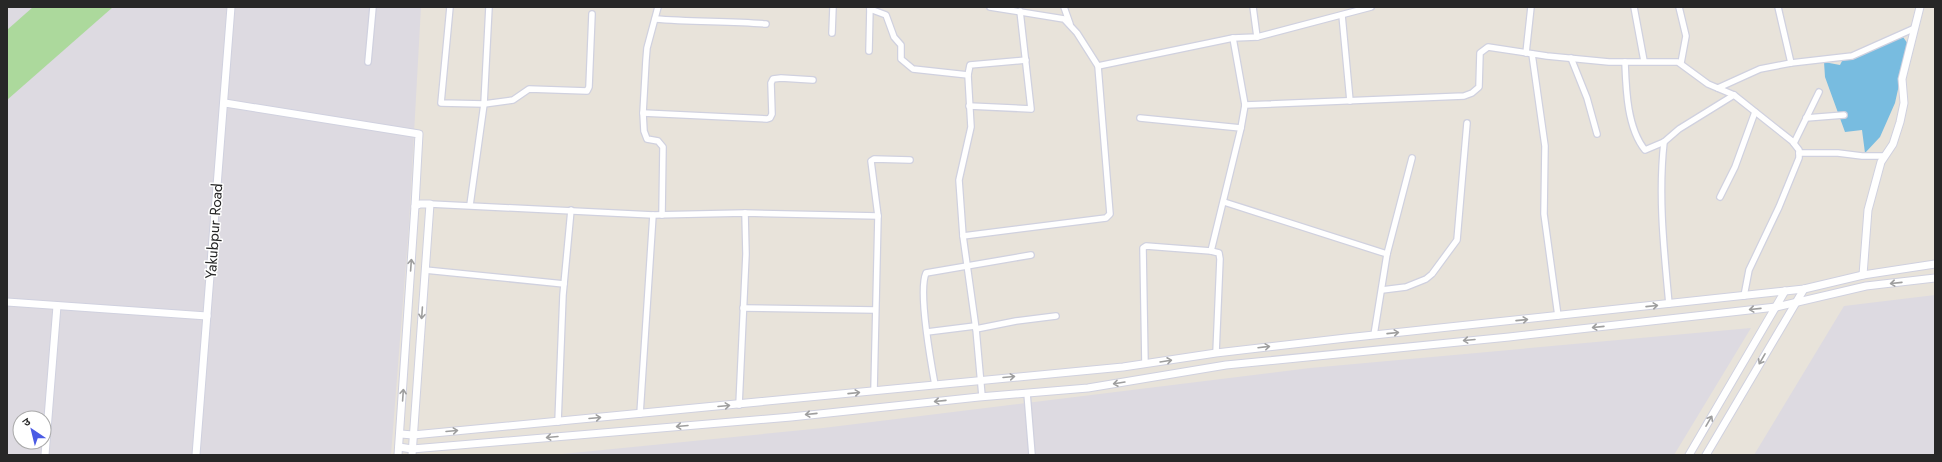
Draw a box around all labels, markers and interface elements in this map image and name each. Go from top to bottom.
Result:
street label: Yakubpur Road [200,183,228,279]
one-way arrow [408,259,415,272]
one-way arrow [1890,279,1903,286]
one-way arrow [1645,302,1658,310]
one-way arrow [1749,305,1762,313]
one-way arrow [419,306,426,319]
one-way arrow [1515,316,1528,323]
one-way arrow [1592,323,1605,330]
one-way arrow [1386,329,1399,337]
one-way arrow [1463,337,1476,344]
one-way arrow [1257,343,1270,351]
one-way arrow [1758,353,1766,365]
one-way arrow [1159,357,1172,365]
one-way arrow [1002,374,1015,381]
one-way arrow [1113,379,1126,387]
one-way arrow [400,389,407,402]
one-way arrow [847,390,860,397]
one-way arrow [934,397,947,404]
one-way arrow [717,403,730,410]
north arrow [12,410,52,450]
one-way arrow [805,411,818,418]
text: उ [19,413,34,430]
one-way arrow [588,415,601,422]
one-way arrow [1705,416,1713,427]
one-way arrow [676,422,689,430]
one-way arrow [445,428,458,435]
one-way arrow [546,433,559,441]

